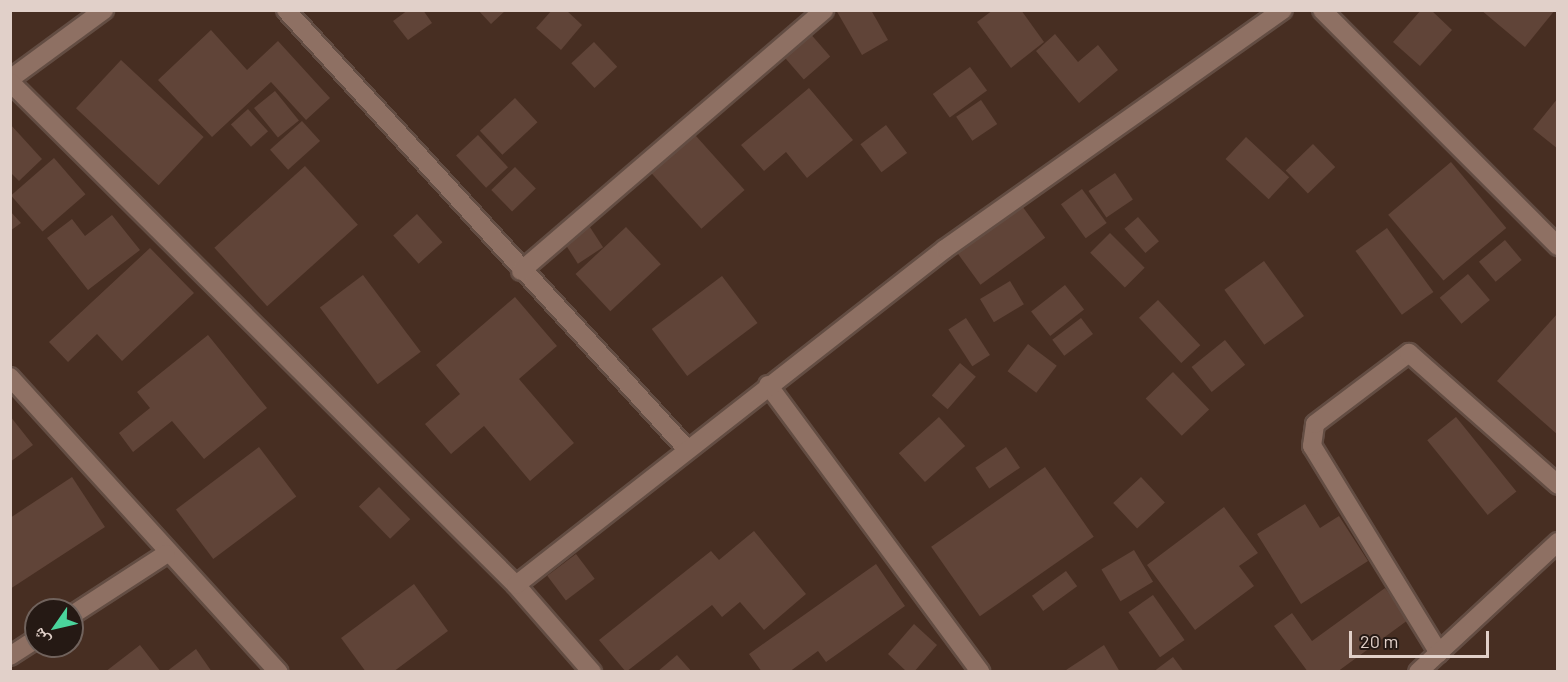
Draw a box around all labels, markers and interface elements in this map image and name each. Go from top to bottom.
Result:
north arrow [24,598,84,658]
scale bar [1352,619,1492,657]
text: ش [28,625,53,650]
text: 20 m [1360,630,1398,652]

